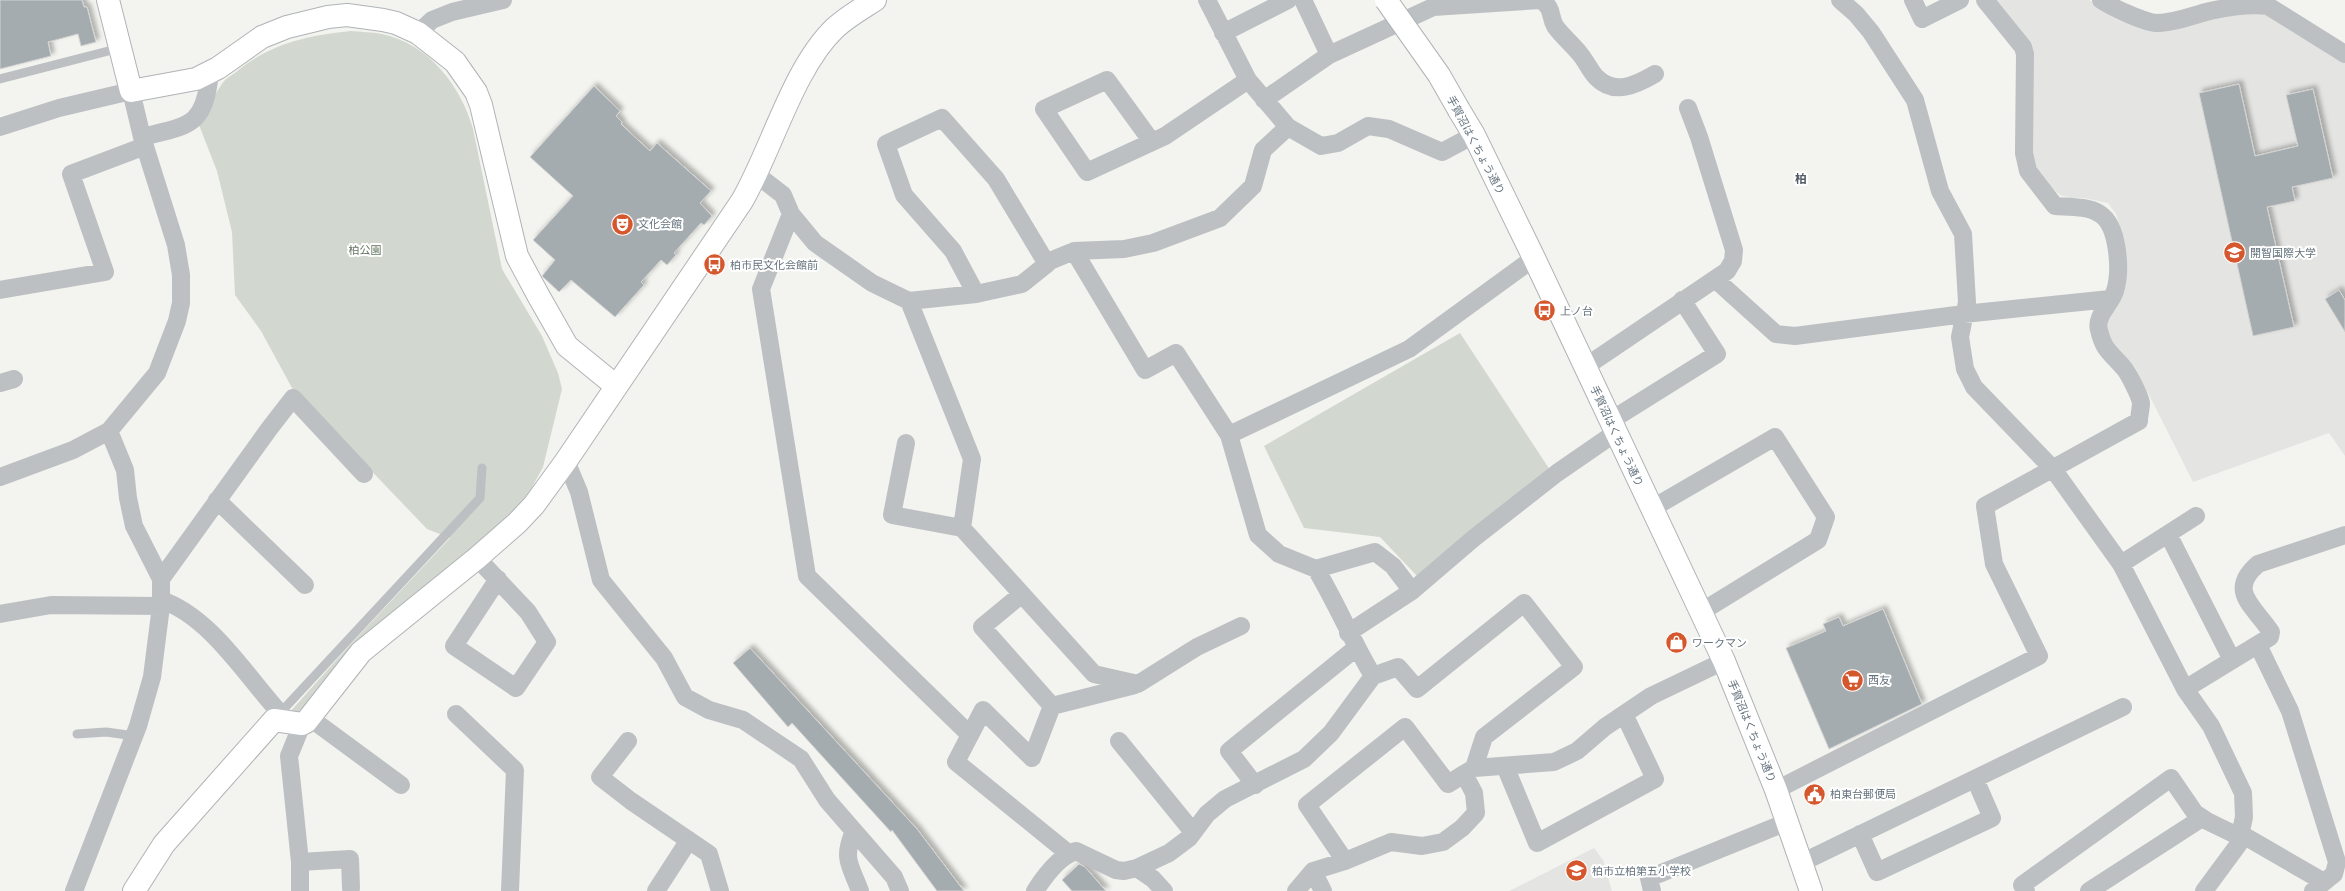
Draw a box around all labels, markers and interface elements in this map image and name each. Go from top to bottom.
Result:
street label: 手賀沼はくちょう通り [1443,93,1509,197]
district label: 柏 [1795,170,1807,187]
theatre icon: 文化会館 [609,211,635,237]
place label: 文化会館 [638,216,682,232]
school or university icon: 開智国際大学 [2222,240,2248,266]
park label: 柏公園 [349,242,382,258]
place label: 開智国際大学 [2250,245,2316,261]
bus stop icon: 柏市民文化会館前 [701,252,727,278]
place label: 柏市民文化会館前 [730,257,818,273]
bus stop icon: 上ノ台 [1532,298,1558,324]
place label: 上ノ台 [1560,303,1593,319]
street label: 手賀沼はくちょう通り [1587,383,1647,489]
shop icon: ワークマン [1664,630,1690,656]
place label: ワークマン [1692,635,1747,651]
supermarket icon: 西友 [1839,667,1865,693]
place label: 西友 [1868,672,1890,688]
street label: 手賀沼はくちょう通り [1724,677,1780,785]
public building icon: 柏東台郵便局 [1802,781,1828,807]
place label: 柏東台郵便局 [1830,786,1896,802]
school or university icon: 柏市立柏第五小学校 [1564,858,1590,884]
place label: 柏市立柏第五小学校 [1592,863,1691,879]

